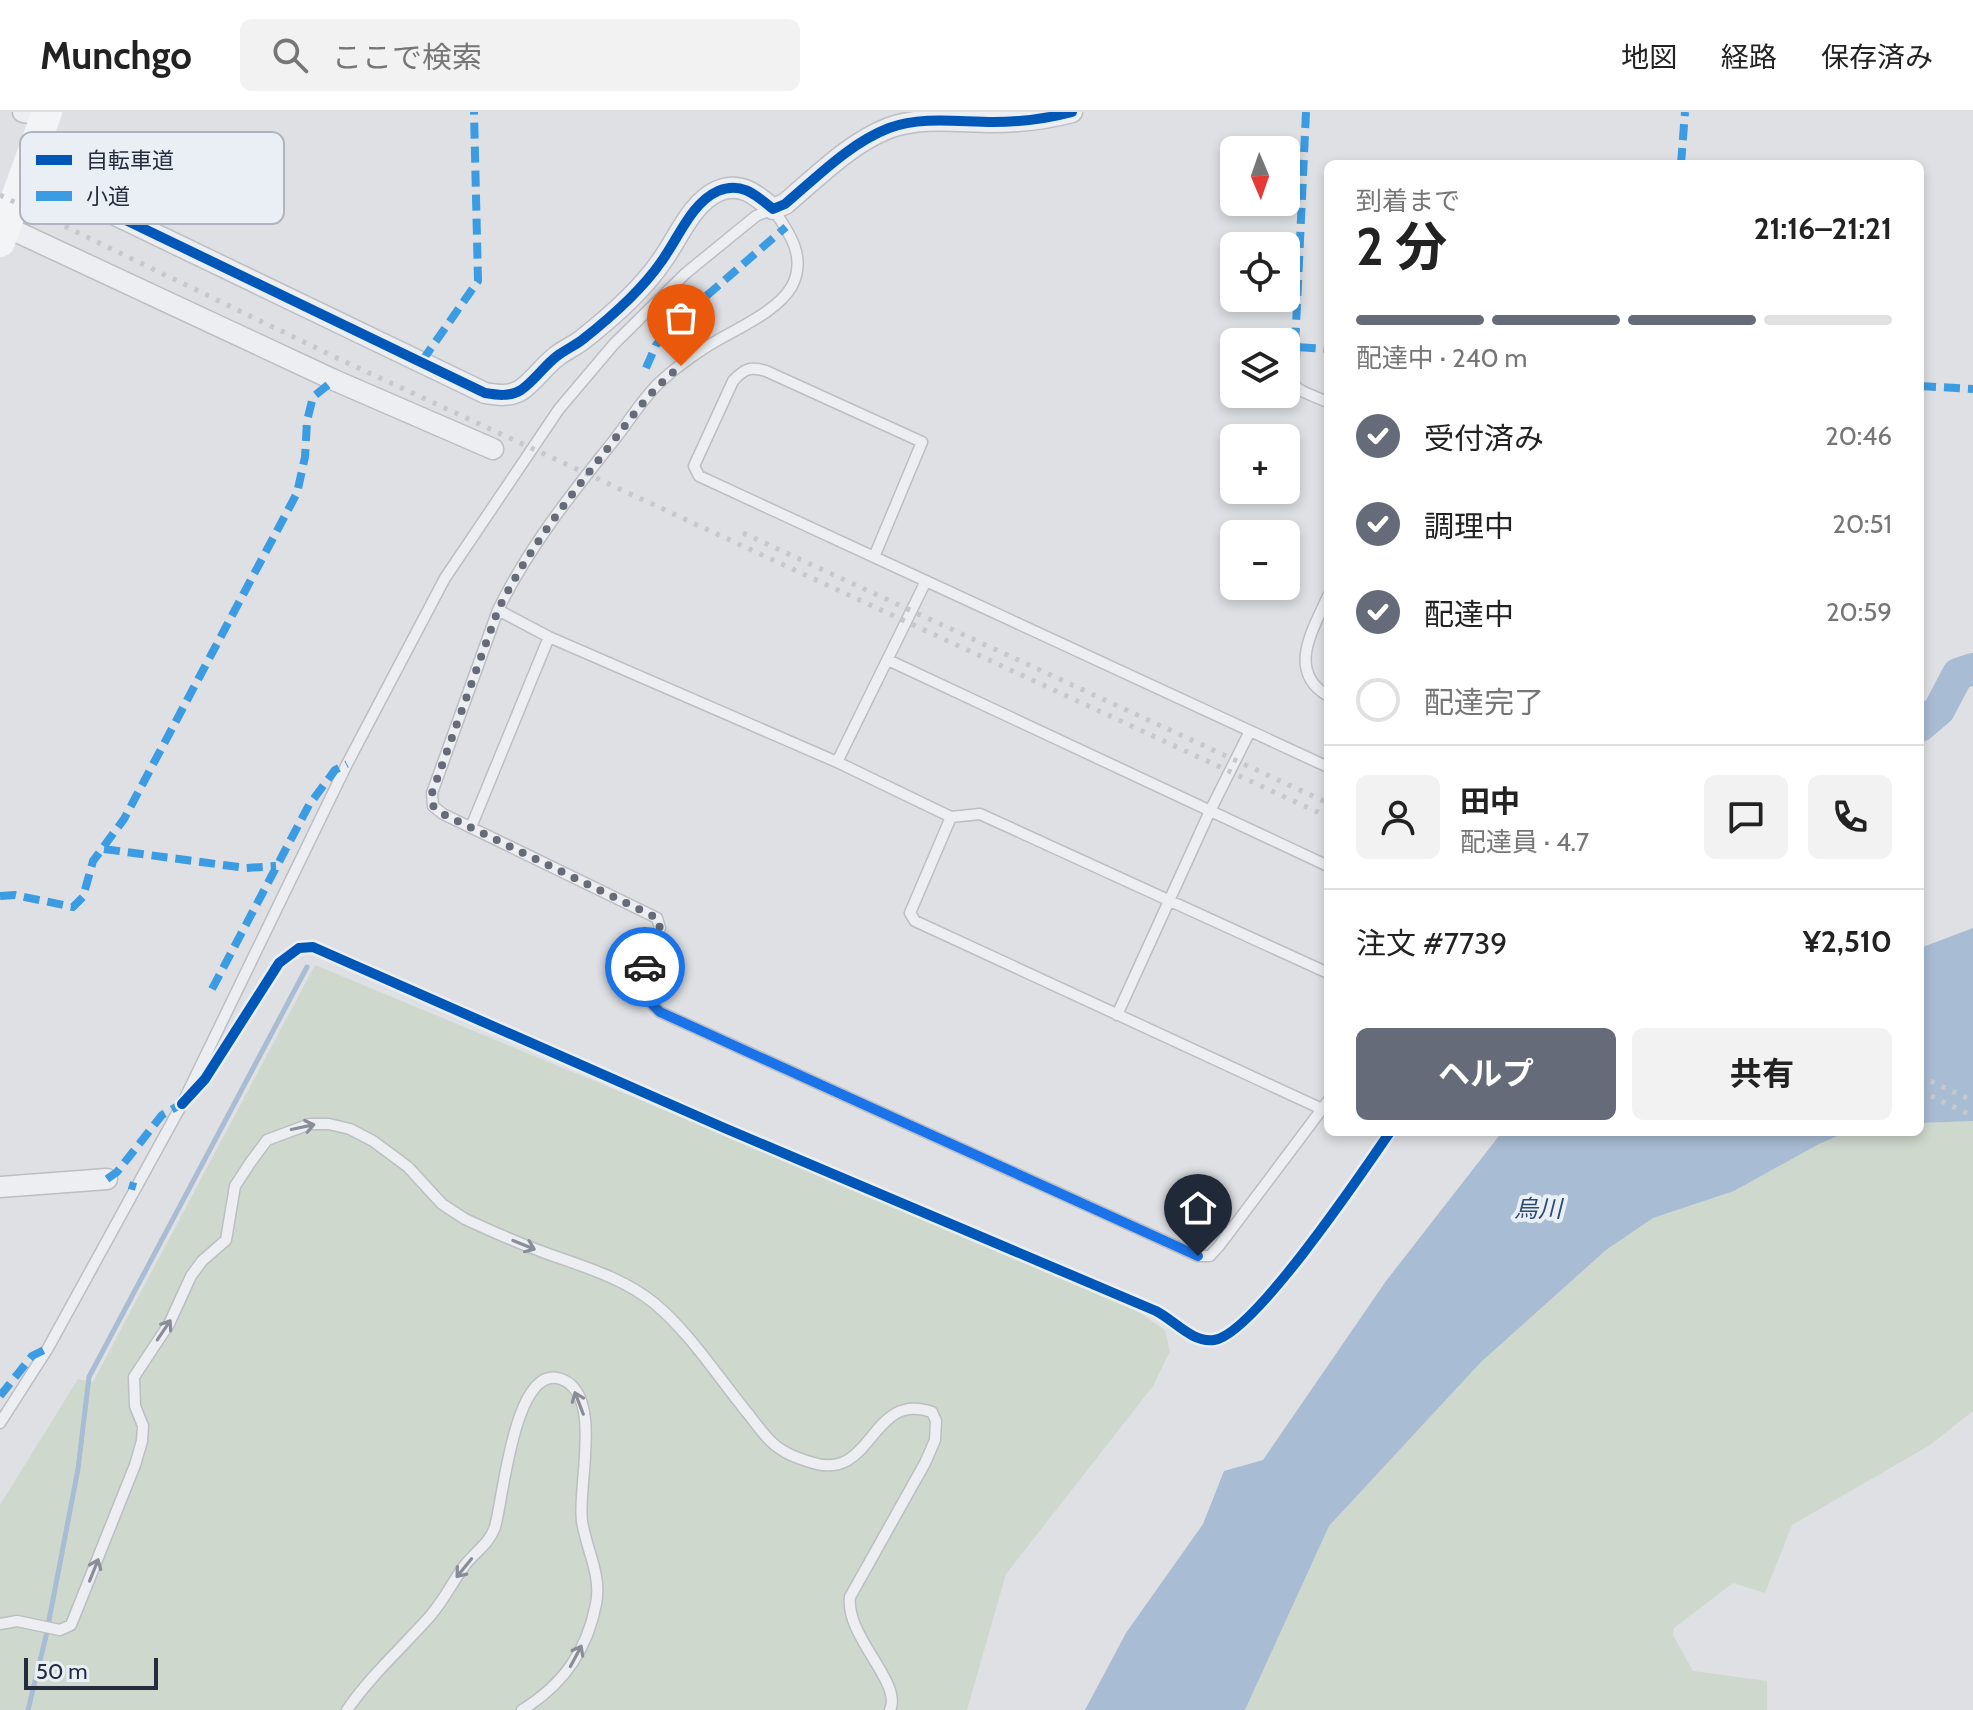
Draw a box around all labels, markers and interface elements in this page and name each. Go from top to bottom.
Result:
search box [240,19,800,91]
text: Munchgo [40,32,192,79]
icon: search [268,33,312,77]
text: ここで検索 [332,39,482,76]
text: 地図 [1621,40,1677,74]
text: 経路 [1721,40,1777,74]
text: 保存済み [1821,40,1933,74]
legend [20,132,284,224]
north arrow [1220,136,1300,216]
map controls [1220,136,1300,600]
text: 自転車道 [86,147,174,174]
text: 小道 [86,183,130,210]
text: 到着まで [1356,185,1460,217]
text: 21:16–21:21 [1754,210,1892,247]
text: 2 分 [1356,215,1447,278]
button: locate [1220,232,1300,312]
pin [647,284,715,366]
icon: bag [659,296,703,340]
button: layers [1220,328,1300,408]
text: 配達中 · 240 m [1356,342,1527,374]
icon: check [1356,414,1400,458]
text: 受付済み [1424,420,1544,457]
text: 20:46 [1825,420,1892,452]
button: + [1220,424,1300,504]
icon: check [1356,502,1400,546]
text: 調理中 [1424,508,1514,545]
text: 20:51 [1832,508,1892,540]
button: − [1220,520,1300,600]
icon: check [1356,590,1400,634]
text: 配達中 [1424,596,1514,633]
text: 20:59 [1826,596,1892,628]
text: 配達完了 [1424,684,1544,721]
button: person [1356,775,1440,859]
button: chat [1704,775,1788,859]
button: phone [1808,775,1892,859]
text: 田中 [1460,783,1520,820]
text: 配達員 · 4.7 [1460,826,1589,858]
text: ¥2,510 [1803,923,1892,960]
text: 注文 #7739 [1356,925,1507,962]
courier [605,927,685,1007]
icon: car [623,945,667,989]
button: ヘルプ [1356,1028,1616,1120]
button: 共有 [1632,1028,1892,1120]
one-way arrow [289,1119,315,1134]
pin [1164,1174,1232,1256]
icon: home [1176,1186,1220,1230]
water label: 烏川 [1514,1194,1565,1223]
one-way arrow [511,1238,536,1253]
one-way arrow [156,1319,173,1341]
one-way arrow [571,1391,585,1416]
one-way arrow [455,1557,473,1577]
one-way arrow [87,1558,102,1583]
one-way arrow [569,1644,584,1668]
scale bar [24,1654,158,1690]
text: 50 m [36,1658,88,1685]

